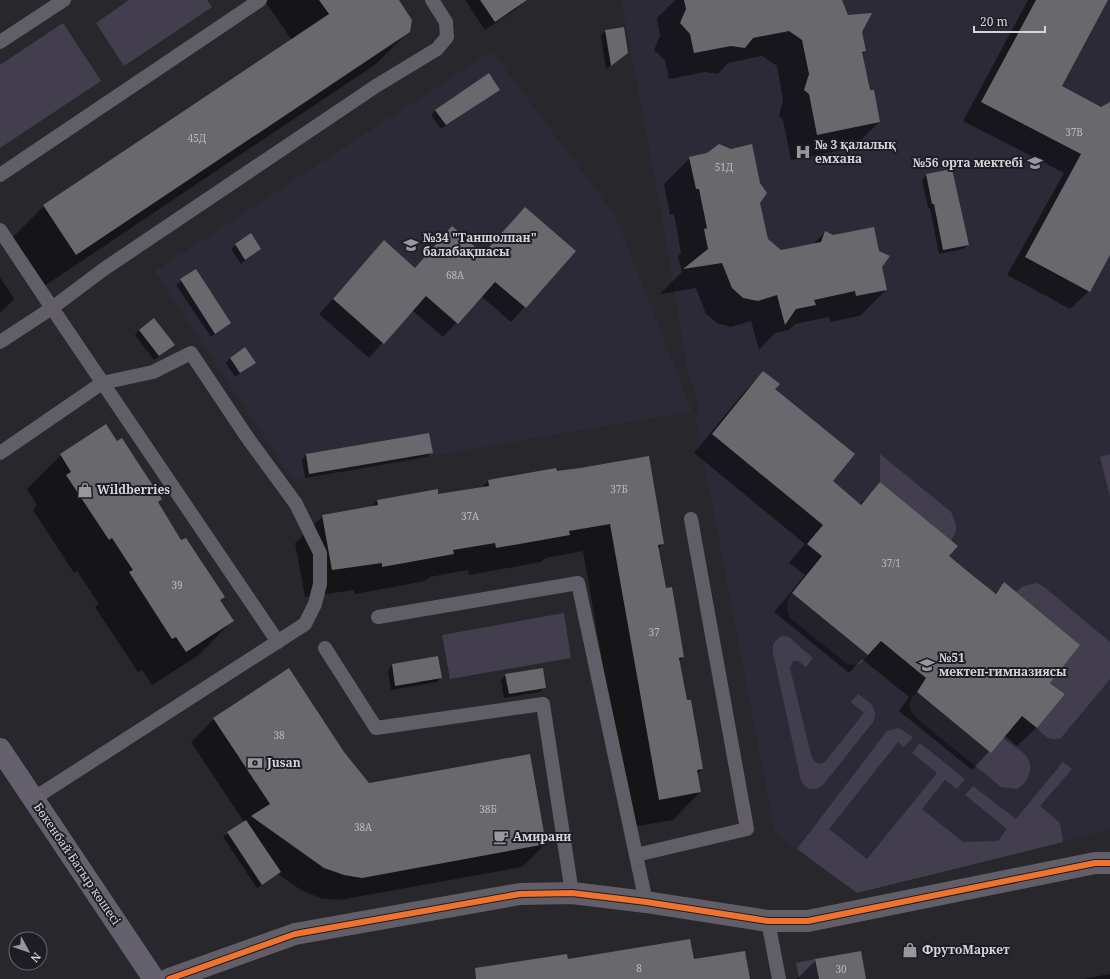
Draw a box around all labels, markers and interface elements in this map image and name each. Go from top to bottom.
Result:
scale bar [974,8,1045,34]
text: 20 m [980,13,1008,30]
house number: 37В [1065,125,1083,139]
house number: 45Д [188,131,207,145]
place label: № 3 қалалық емхана [815,136,896,167]
hospital icon: № 3 қалалық емхана [794,143,812,161]
place label: №56 орта мектебі [913,154,1024,171]
school or university icon: №56 орта мектебі [1026,154,1044,172]
house number: 51Д [715,160,734,174]
place label: №34 "Таншолпан" балабақшасы [423,229,537,260]
school or university icon: №34 "Таншолпан" балабақшасы [402,236,420,254]
house number: 68А [446,268,465,282]
shop icon: Wildberries [76,481,94,499]
place label: Wildberries [97,481,170,498]
house number: 37Б [610,482,628,496]
house number: 37А [461,509,480,523]
house number: 37/1 [881,556,901,570]
house number: 39 [171,578,183,592]
house number: 37 [648,625,660,639]
place label: №51 мектеп-гимназиясы [939,649,1067,680]
school or university icon: №51 мектеп-гимназиясы [918,656,936,674]
house number: 38 [273,728,285,742]
bank icon: Jusan [246,754,264,772]
place label: Jusan [266,754,301,771]
street label: Бөкенбай Батыр көшесі [30,799,125,928]
house number: 38Б [479,802,497,816]
house number: 38А [354,820,373,834]
cafe icon: Амирани [492,828,510,846]
place label: Амирани [513,828,571,845]
north arrow [8,931,48,971]
shop icon: ФрутоМаркет [901,941,919,959]
place label: ФрутоМаркет [922,941,1010,958]
text: N [27,950,45,966]
house number: 8 [636,961,642,975]
house number: 30 [835,962,847,976]

